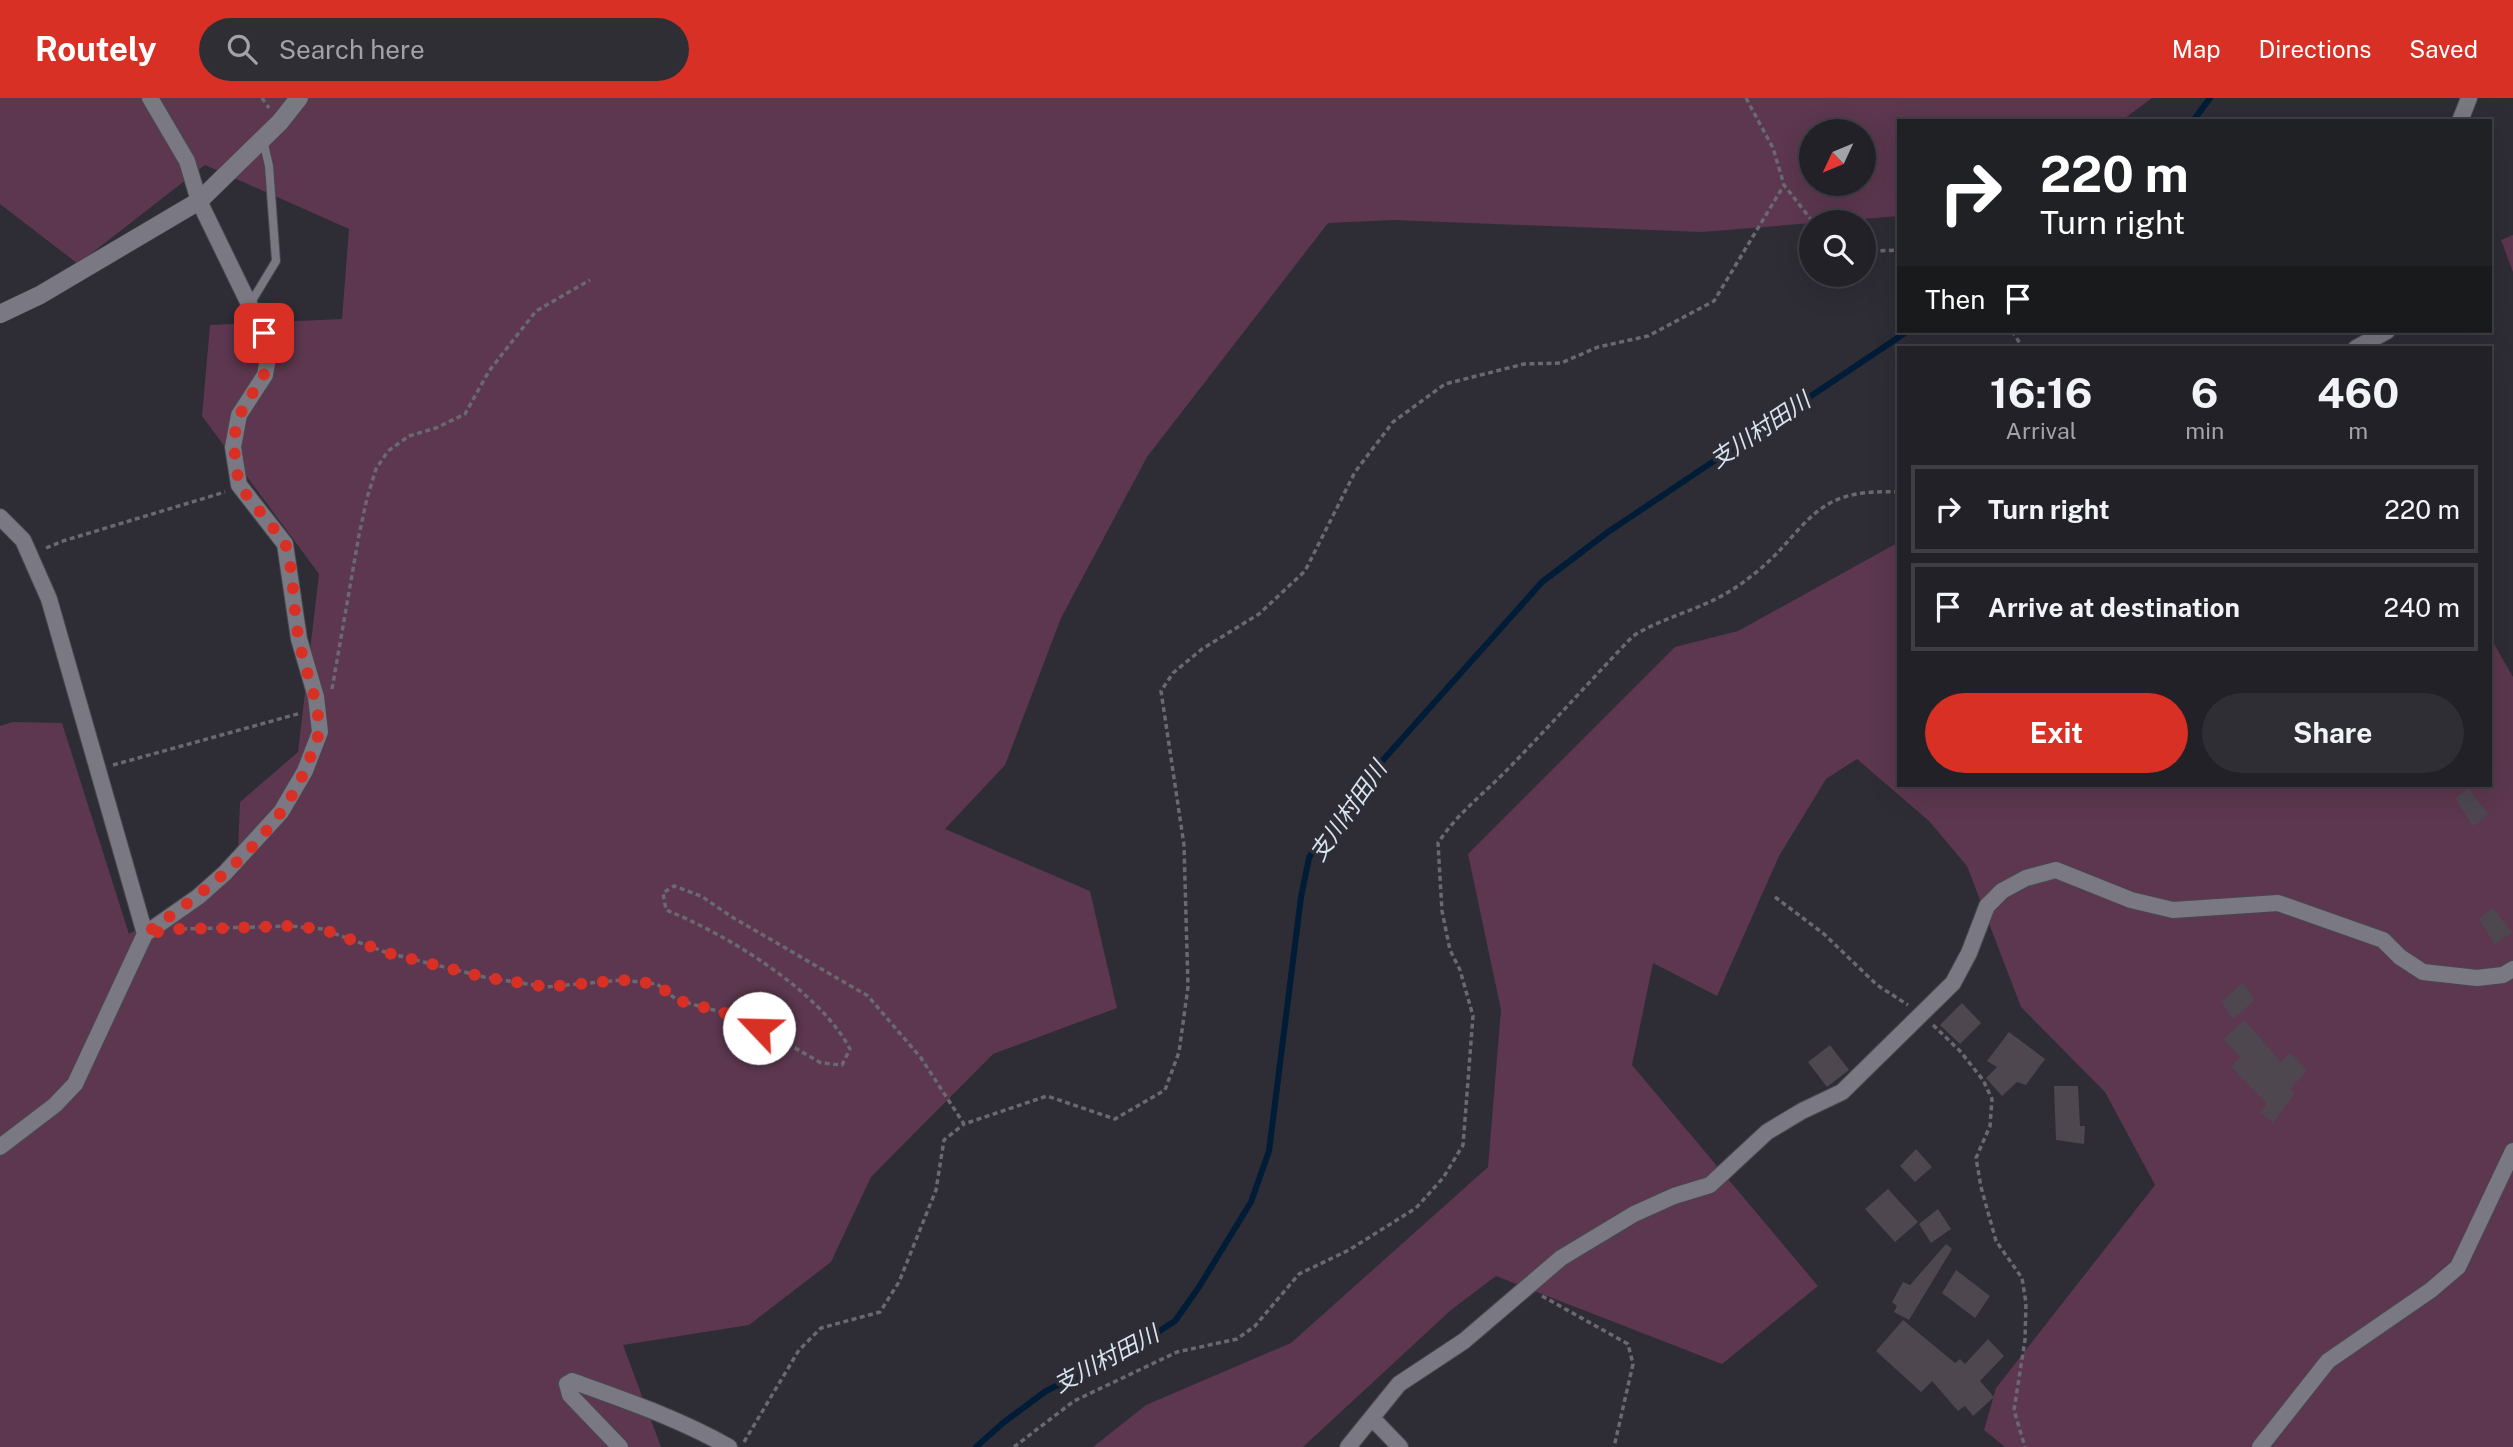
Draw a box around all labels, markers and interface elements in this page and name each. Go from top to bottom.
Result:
search box [199,18,689,81]
text: Routely [35,30,157,68]
icon: search [223,30,261,68]
text: Search here [279,34,425,65]
text: Map [2172,35,2221,63]
text: Directions [2259,35,2371,63]
text: Saved [2409,35,2478,63]
north arrow [1799,119,1876,196]
map controls [1799,119,1876,287]
text: 220 m [2040,145,2189,203]
icon: right [1925,147,2016,238]
text: Turn right [2040,204,2185,241]
button: search [1799,210,1876,287]
icon: arrive [1999,280,2037,318]
text: Then [1925,284,1985,315]
pin [234,303,294,363]
icon: arrive [245,314,283,352]
text: 16:16 [1990,368,2093,417]
text: 6 [2191,368,2219,417]
text: 460 [2317,368,2399,417]
water label: 支川村田川 [1705,385,1817,473]
text: Arrival [2006,417,2077,444]
text: min [2185,417,2224,444]
text: m [2348,417,2368,444]
icon: right [1929,490,1967,528]
text: Turn right [1988,494,2110,525]
text: 220 m [2384,494,2460,525]
icon: arrive [1929,588,1967,626]
text: Arrive at destination [1988,592,2240,623]
text: 240 m [2383,592,2460,623]
button: Exit [1925,693,2188,773]
button: Share [2202,693,2464,773]
water label: 支川村田川 [1304,753,1393,866]
position arrow [722,991,796,1065]
water label: 支川村田川 [1049,1318,1166,1397]

